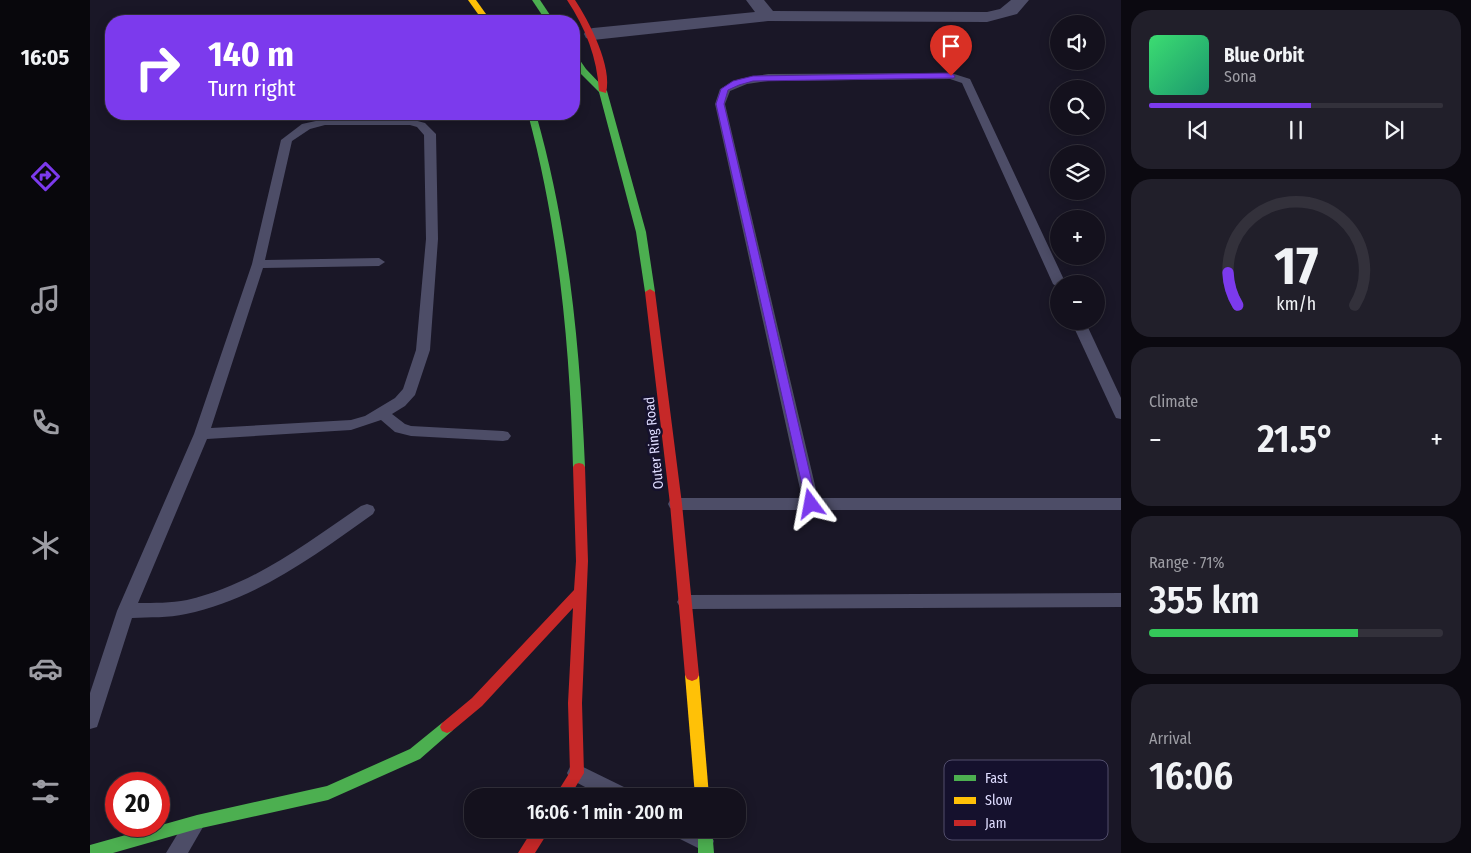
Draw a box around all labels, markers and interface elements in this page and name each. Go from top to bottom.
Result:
map controls [1050,15,1105,330]
button: sound [1050,15,1105,70]
pin [930,25,972,76]
icon: arrive [937,32,965,60]
text: 140 m [208,33,294,75]
icon: right [125,35,190,100]
text: 16:05 [21,44,69,71]
text: Blue Orbit [1224,44,1304,67]
text: Sona [1224,67,1257,86]
text: Turn right [208,75,296,102]
button: search [1050,80,1105,135]
icon: previous [1184,116,1212,144]
icon: pause [1282,116,1310,144]
icon: next [1380,116,1408,144]
button: layers [1050,145,1105,200]
icon: directions [28,159,63,194]
button: + [1050,210,1105,265]
text: 17 [1274,235,1318,298]
button: − [1050,275,1105,330]
icon: music [28,282,63,317]
text: km/h [1276,293,1316,315]
text: Climate [1149,392,1198,411]
street label: Outer Ring Road [641,396,667,490]
icon: phone [28,405,63,440]
text: 21.5° [1257,416,1335,462]
text: − [1149,423,1162,456]
text: + [1430,423,1443,456]
position arrow [784,477,836,529]
icon: climate [28,528,63,563]
text: Range · 71% [1149,553,1224,572]
text: 355 km [1149,577,1259,623]
icon: car [28,651,63,686]
text: Arrival [1149,729,1191,748]
text: 16:06 [1149,753,1233,799]
legend [944,760,1108,840]
text: Fast [985,770,1008,787]
speed limit sign: 20 [105,772,170,837]
icon: filters [28,774,63,809]
text: Slow [985,792,1012,809]
text: 16:06 · 1 min · 200 m [527,801,683,824]
text: Jam [985,815,1006,832]

